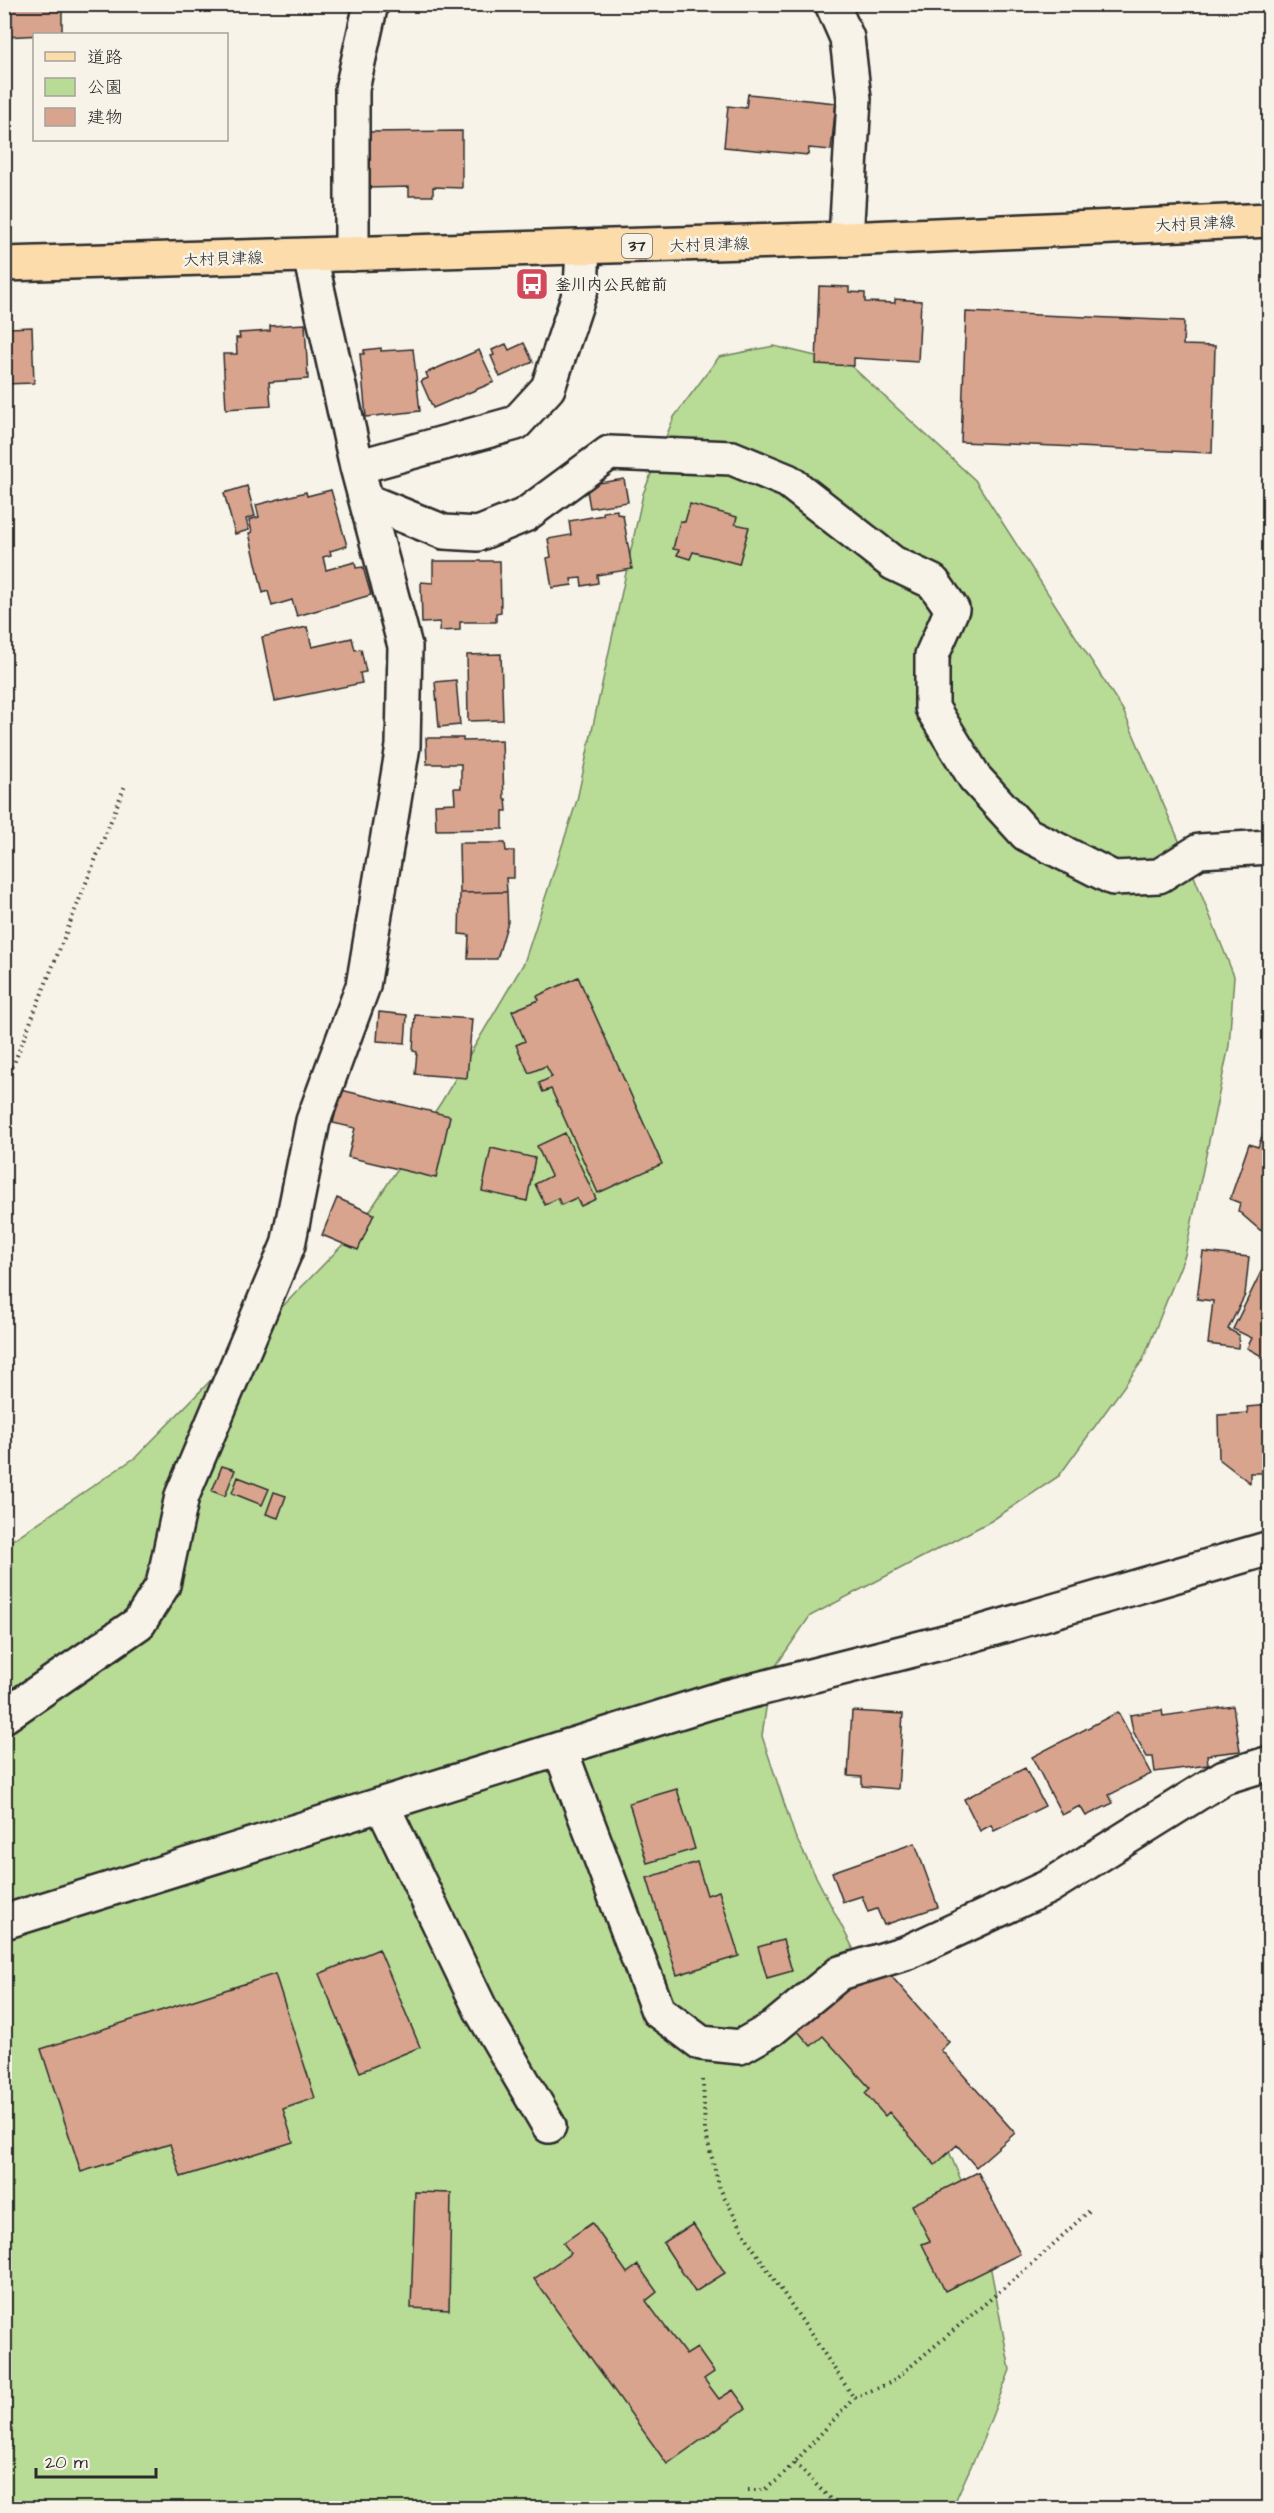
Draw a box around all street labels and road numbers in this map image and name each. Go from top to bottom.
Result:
street label: 大村貝津線 [1155,211,1236,237]
street label: 大村貝津線 [669,233,749,257]
road number: 37 [622,234,652,258]
street label: 大村貝津線 [183,247,263,271]

